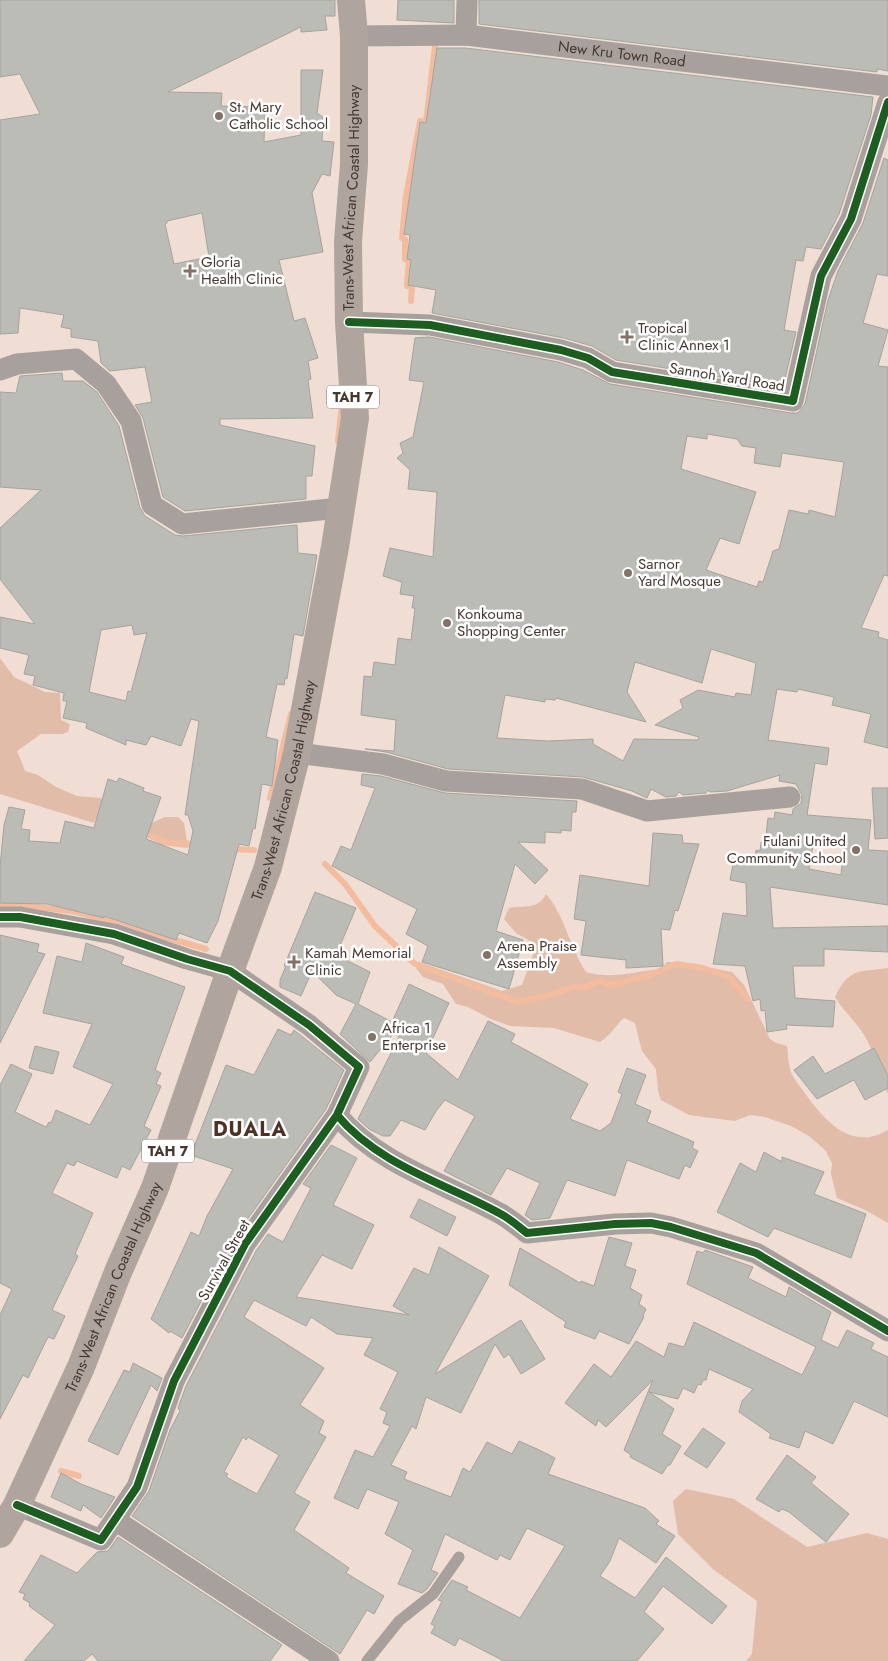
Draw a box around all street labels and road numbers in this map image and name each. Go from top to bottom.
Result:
street label: New Kru Town Road [557,35,687,72]
street label: Trans-West African Coastal Highway [337,84,365,311]
street label: Sannoh Yard Road [668,357,786,397]
road number: TAH 7 [327,386,379,408]
street label: Trans-West African Coastal Highway [246,678,321,904]
road number: TAH 7 [142,1140,194,1162]
street label: Trans-West African Coastal Highway [60,1179,167,1396]
street label: Survival Street [193,1215,256,1305]

